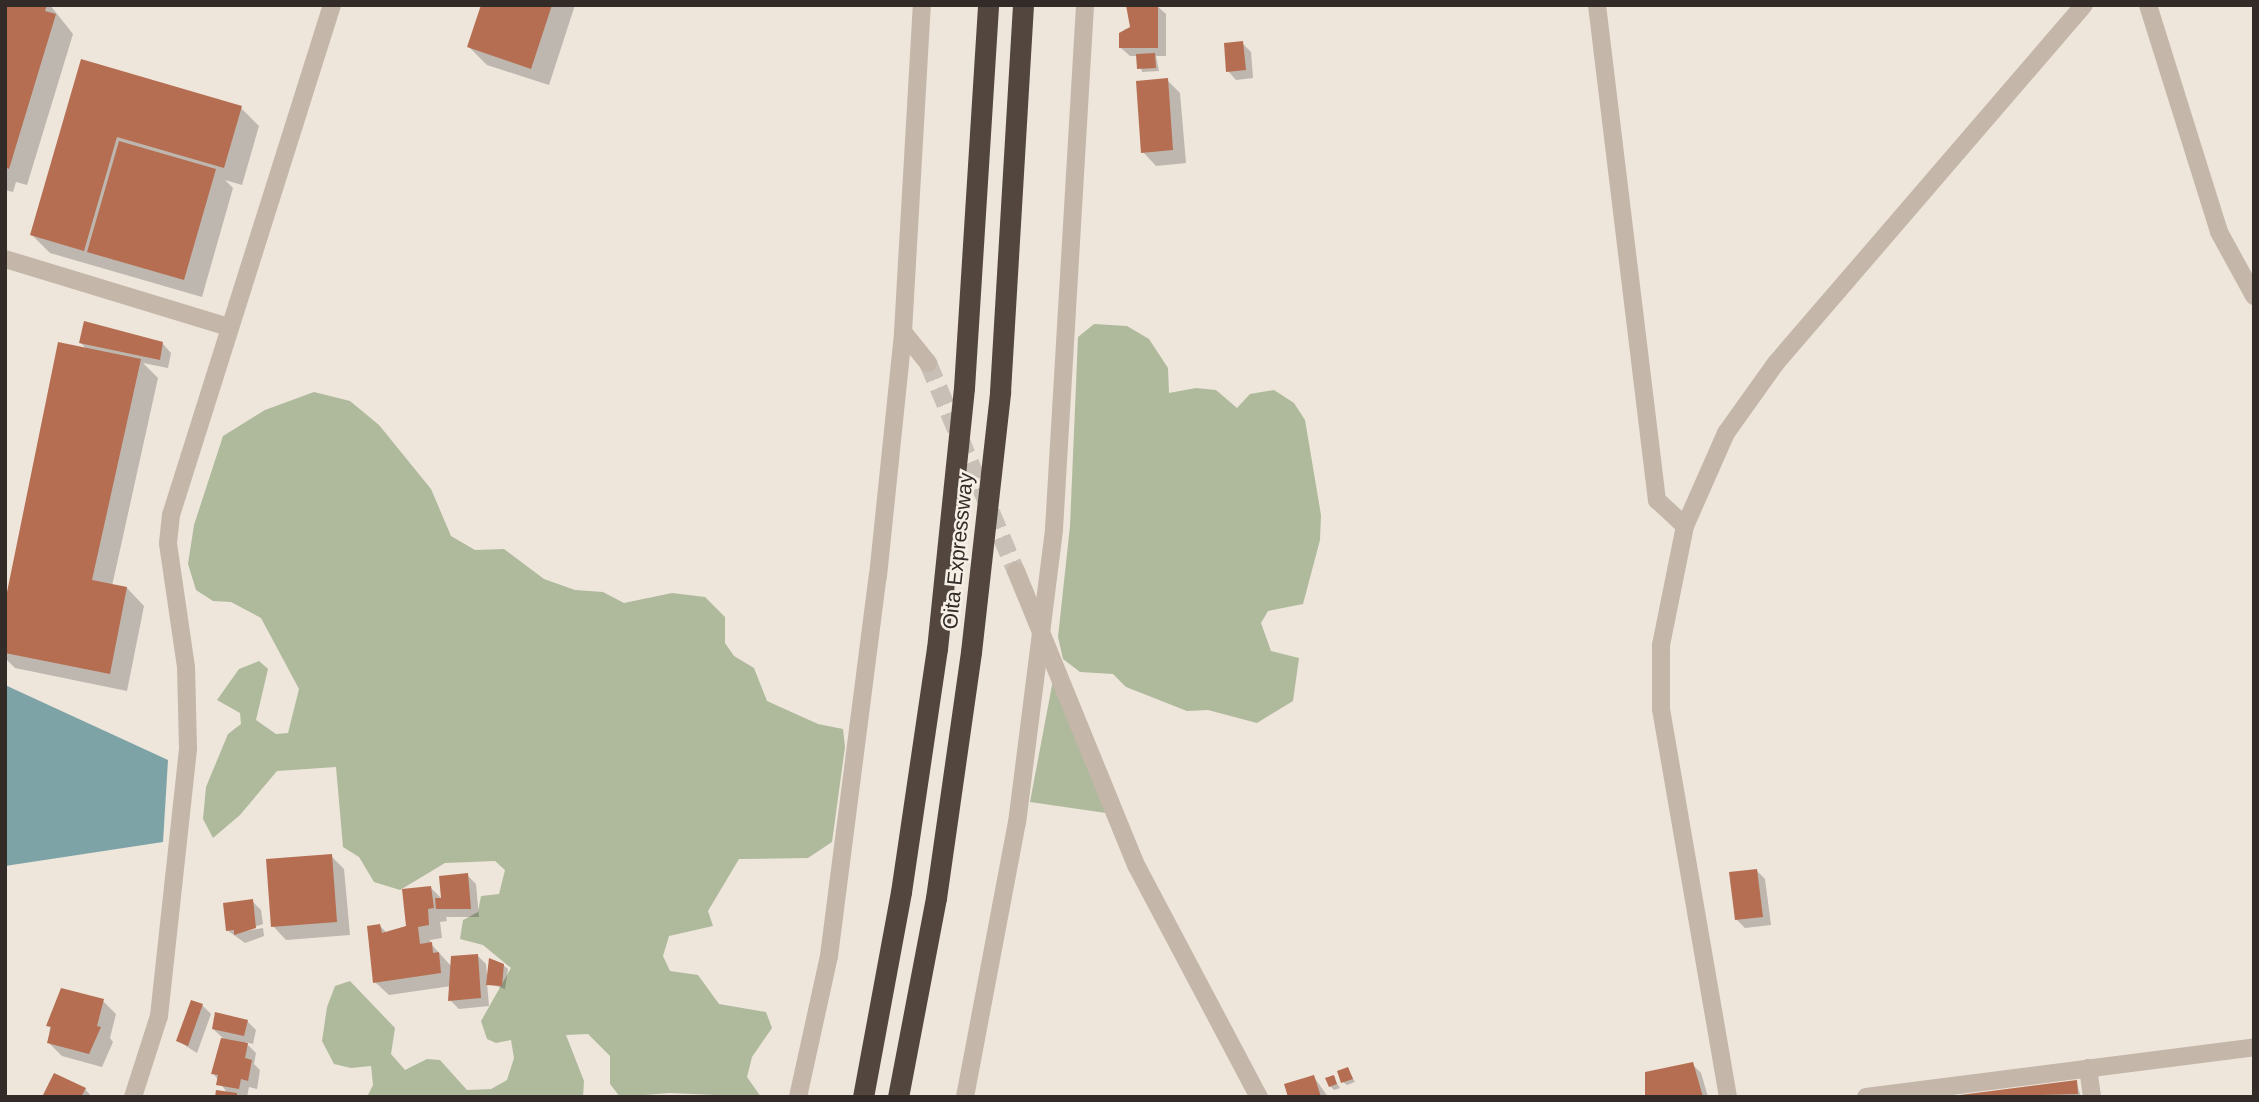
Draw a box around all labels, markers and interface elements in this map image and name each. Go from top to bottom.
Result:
street label: Oita Expressway [937,471,979,631]

